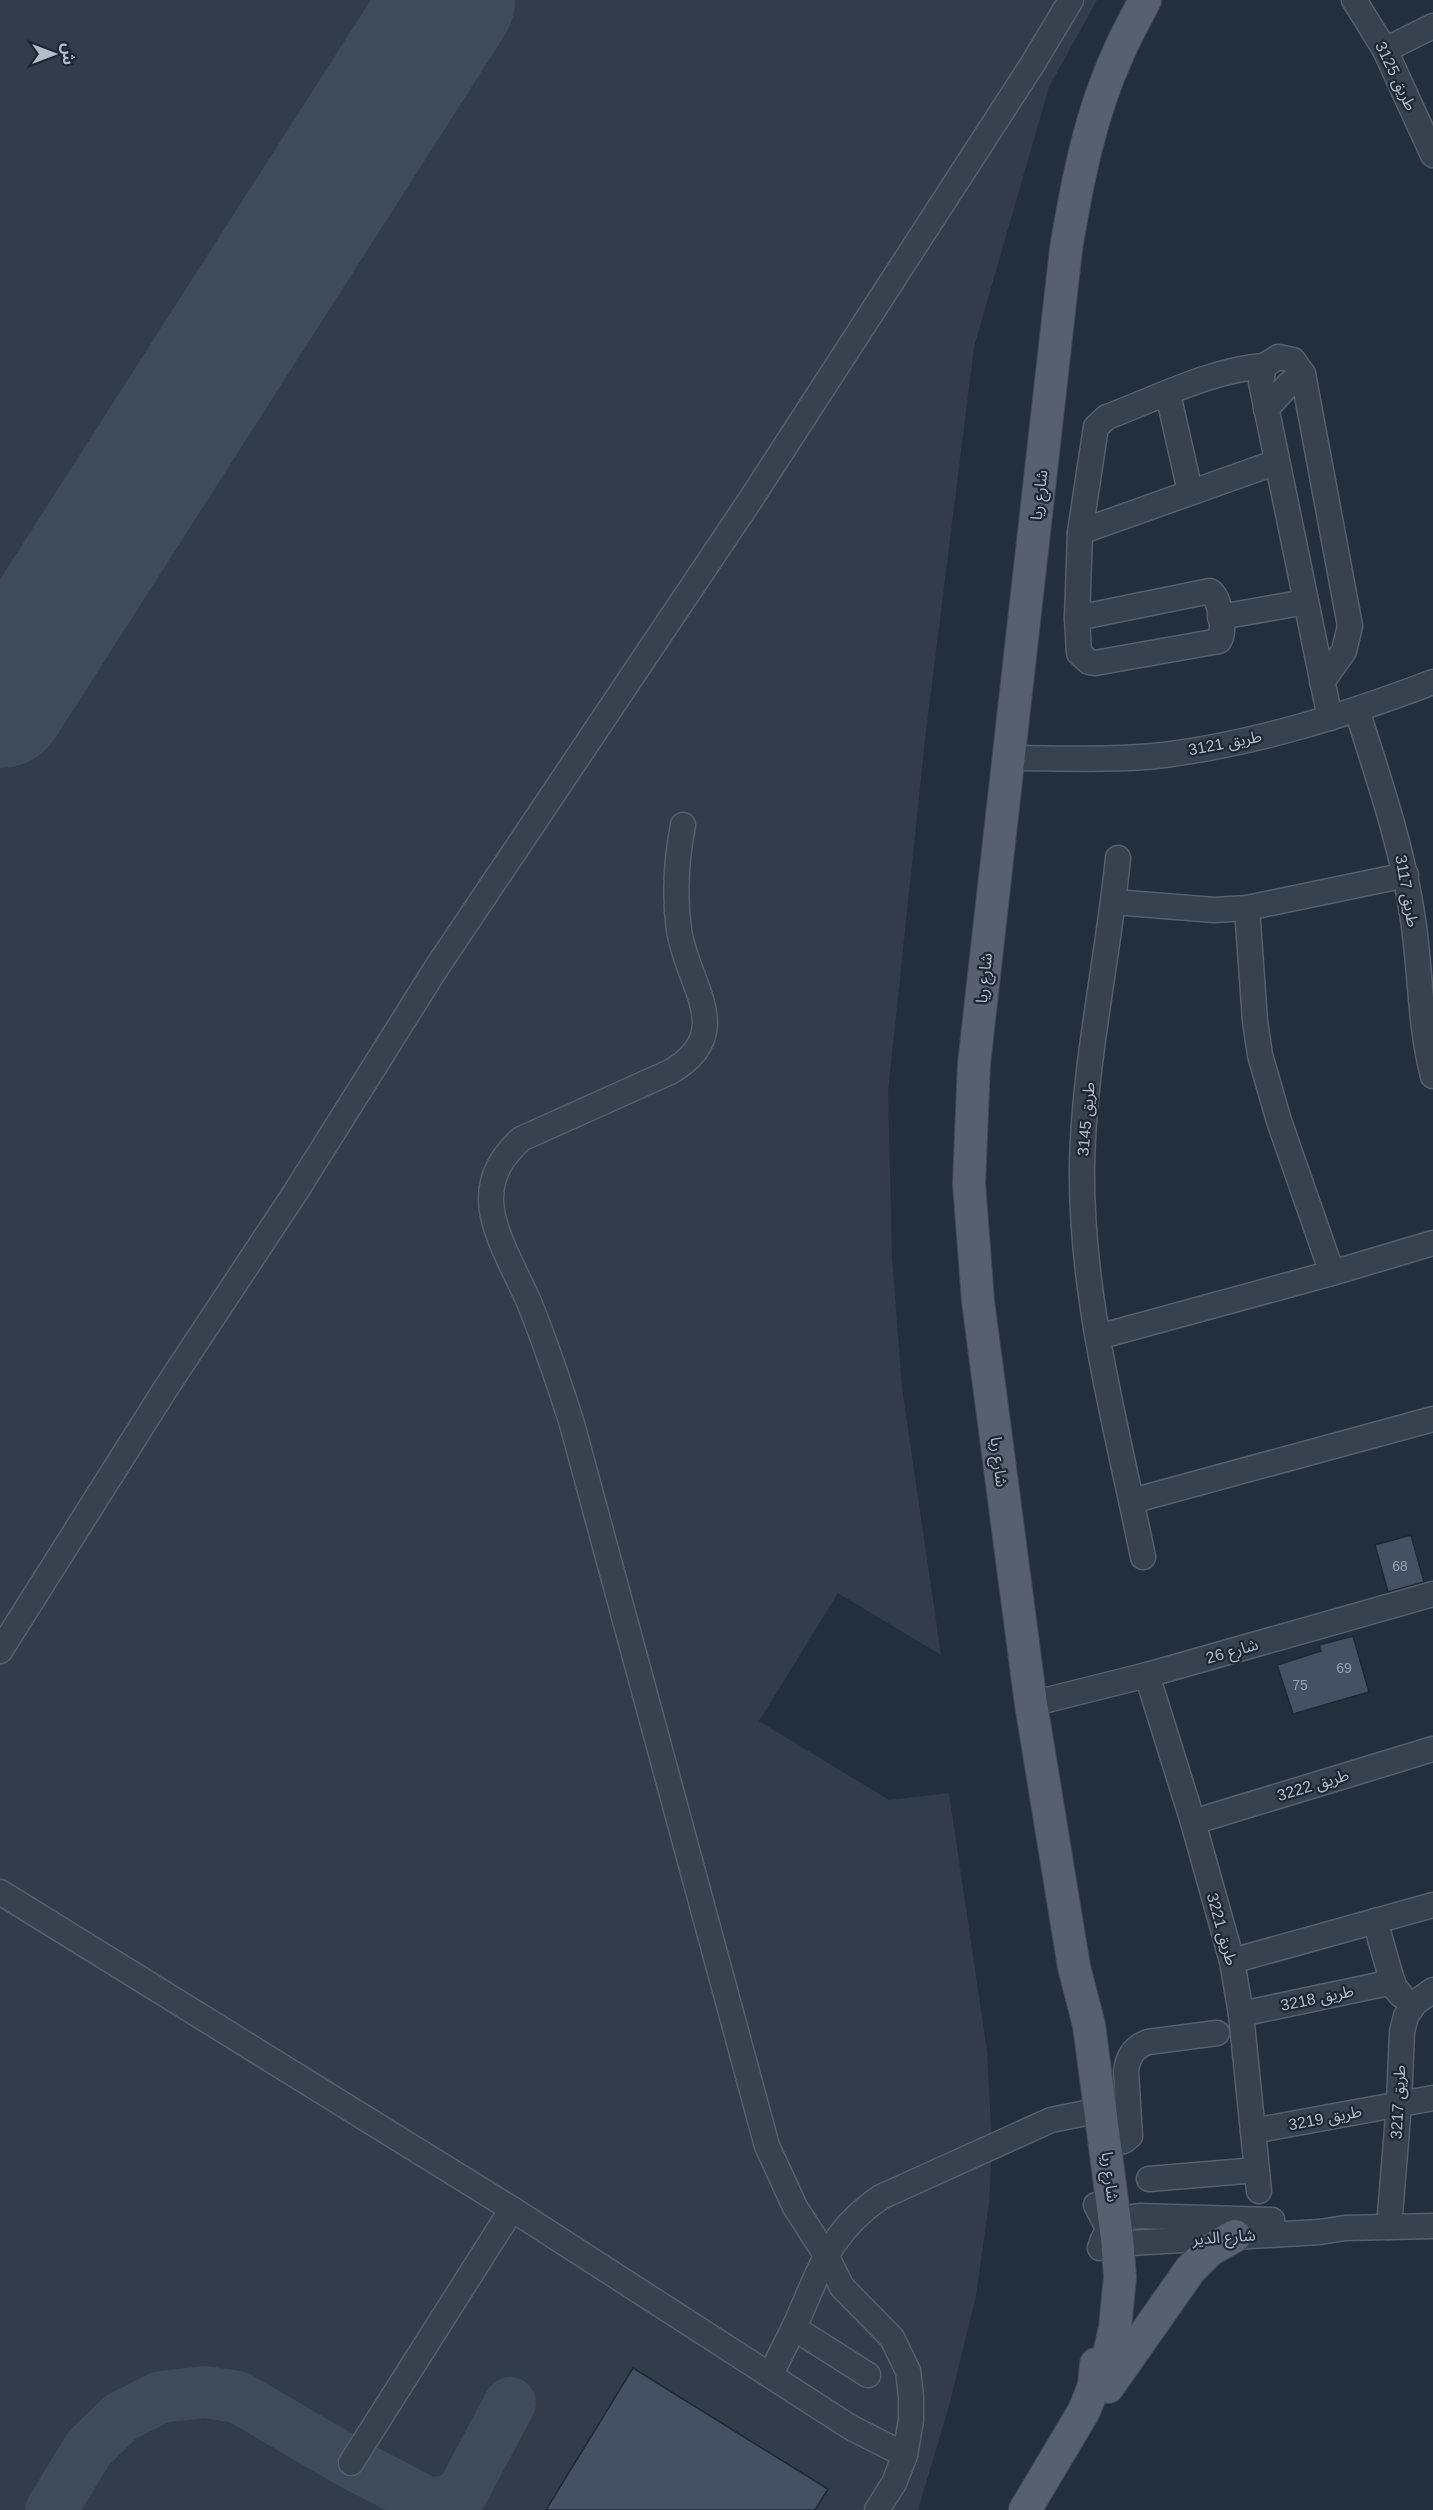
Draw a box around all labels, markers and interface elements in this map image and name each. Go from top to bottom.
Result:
north arrow [24,24,84,84]
street label: طريق 3125 [1370,39,1420,114]
text: ش [59,43,77,65]
street label: شارع ريا [1027,469,1054,522]
street label: طريق 3121 [1187,728,1264,760]
street label: طريق 3117 [1390,853,1422,929]
street label: شارع ريا [973,952,999,1004]
street label: طريق 3145 [1074,1081,1100,1157]
street label: شارع ريا [984,1436,1011,1489]
house number: 68 [1392,1558,1408,1574]
street label: شارع 26 [1204,1635,1261,1670]
house number: 69 [1336,1660,1352,1676]
house number: 75 [1292,1677,1308,1693]
street label: طريق 3222 [1275,1766,1352,1806]
street label: طريق 3221 [1202,1891,1240,1968]
street label: طريق 3218 [1279,1982,1356,2016]
street label: طريق 3217 [1388,2064,1410,2140]
street label: طريق 3219 [1287,2103,1364,2135]
street label: شارع ريا [1095,2151,1122,2204]
street label: شارع الدير [1191,2226,1256,2252]

